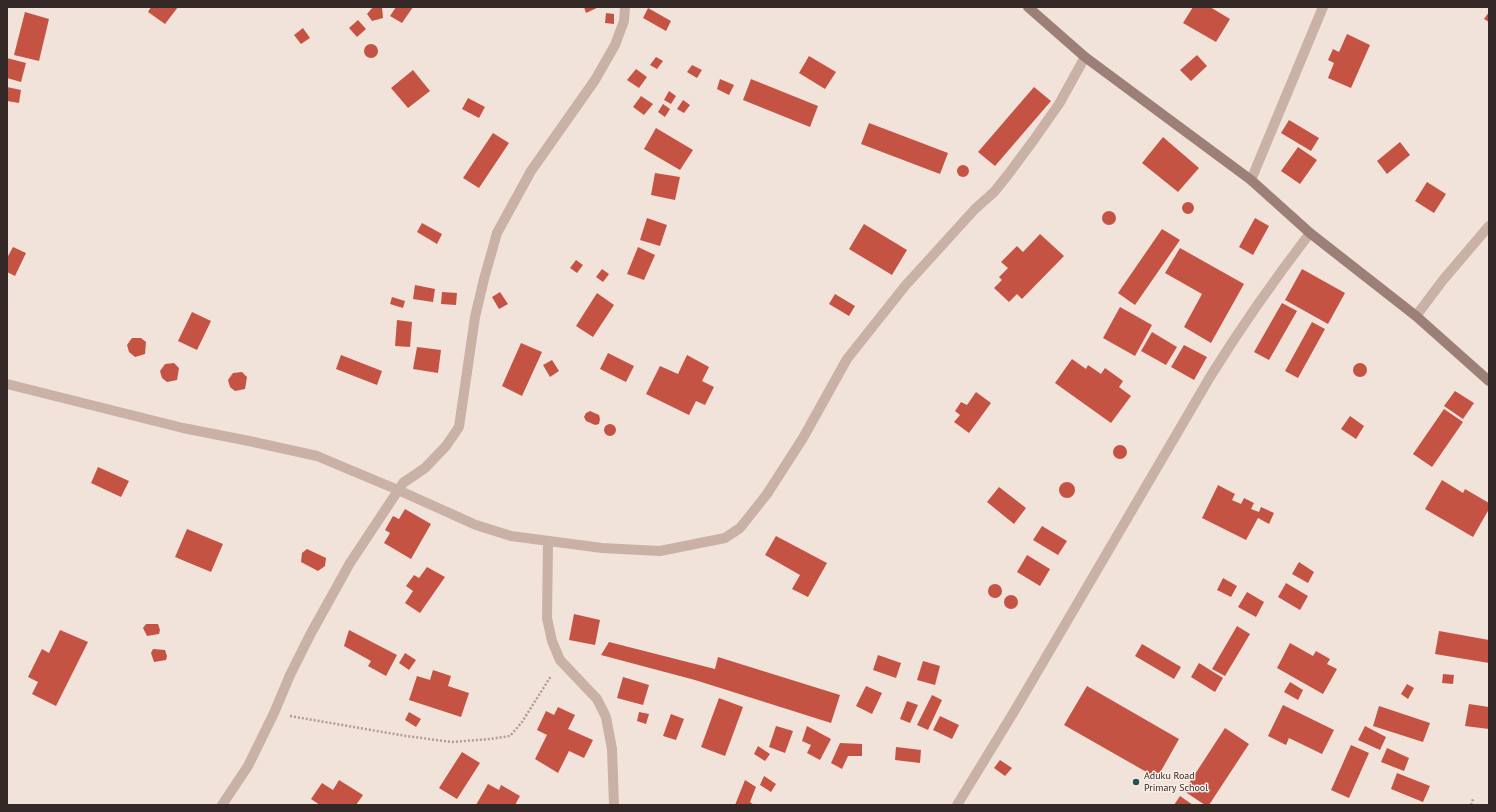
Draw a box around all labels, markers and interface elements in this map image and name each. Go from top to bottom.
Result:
place label: Aduku Road Primary School [1144,770,1208,794]
marker: Aduku Road Primary School [1131,777,1141,787]

